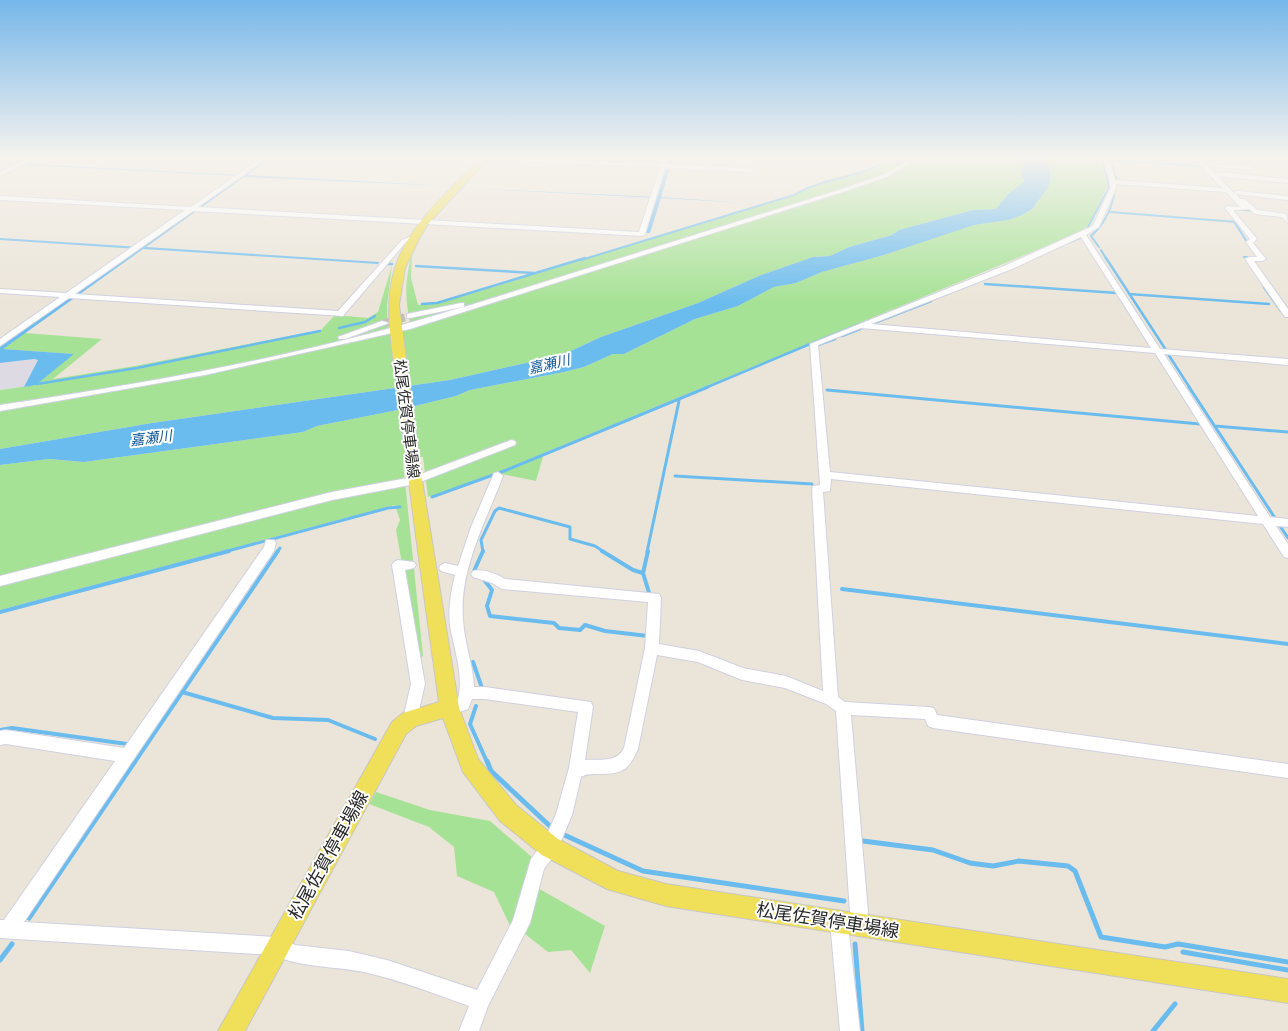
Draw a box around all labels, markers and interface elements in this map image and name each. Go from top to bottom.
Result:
water label: 嘉瀬川 [527,350,573,377]
street label: 松尾佐賀停車場線 [390,358,424,480]
water label: 嘉瀬川 [129,426,175,449]
street label: 松尾佐賀停車場線 [283,786,373,924]
street label: 松尾佐賀停車場線 [755,897,901,943]

